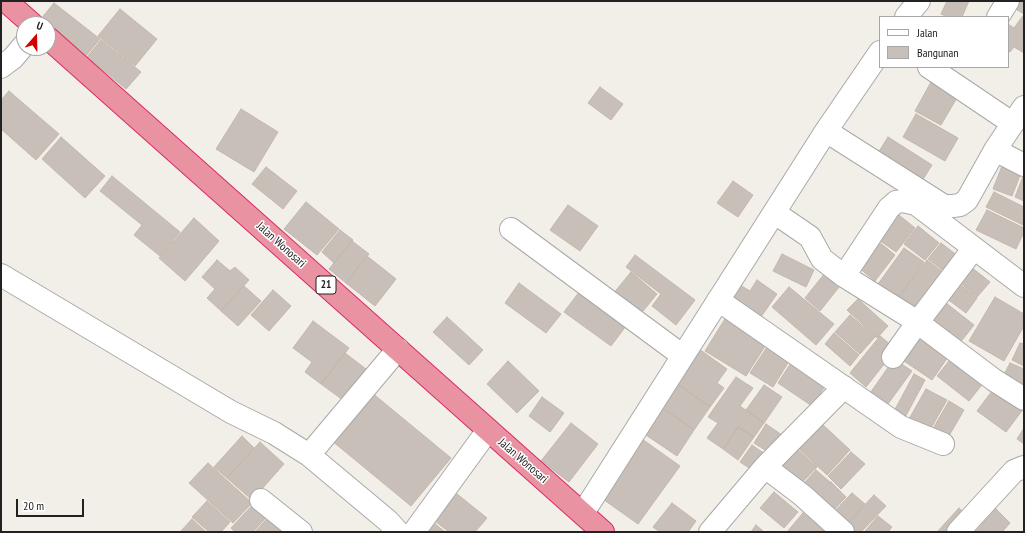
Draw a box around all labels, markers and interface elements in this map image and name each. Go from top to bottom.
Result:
north arrow [16,16,56,56]
legend [879,16,1009,68]
text: U [35,18,45,33]
text: Jalan [917,25,938,40]
text: Bangunan [917,45,958,60]
street label: Jalan Wonosari [253,219,309,271]
road number: 21 [316,276,336,294]
street label: Jalan Wonosari [495,436,551,486]
scale bar [18,491,86,517]
text: 20 m [23,498,44,513]

